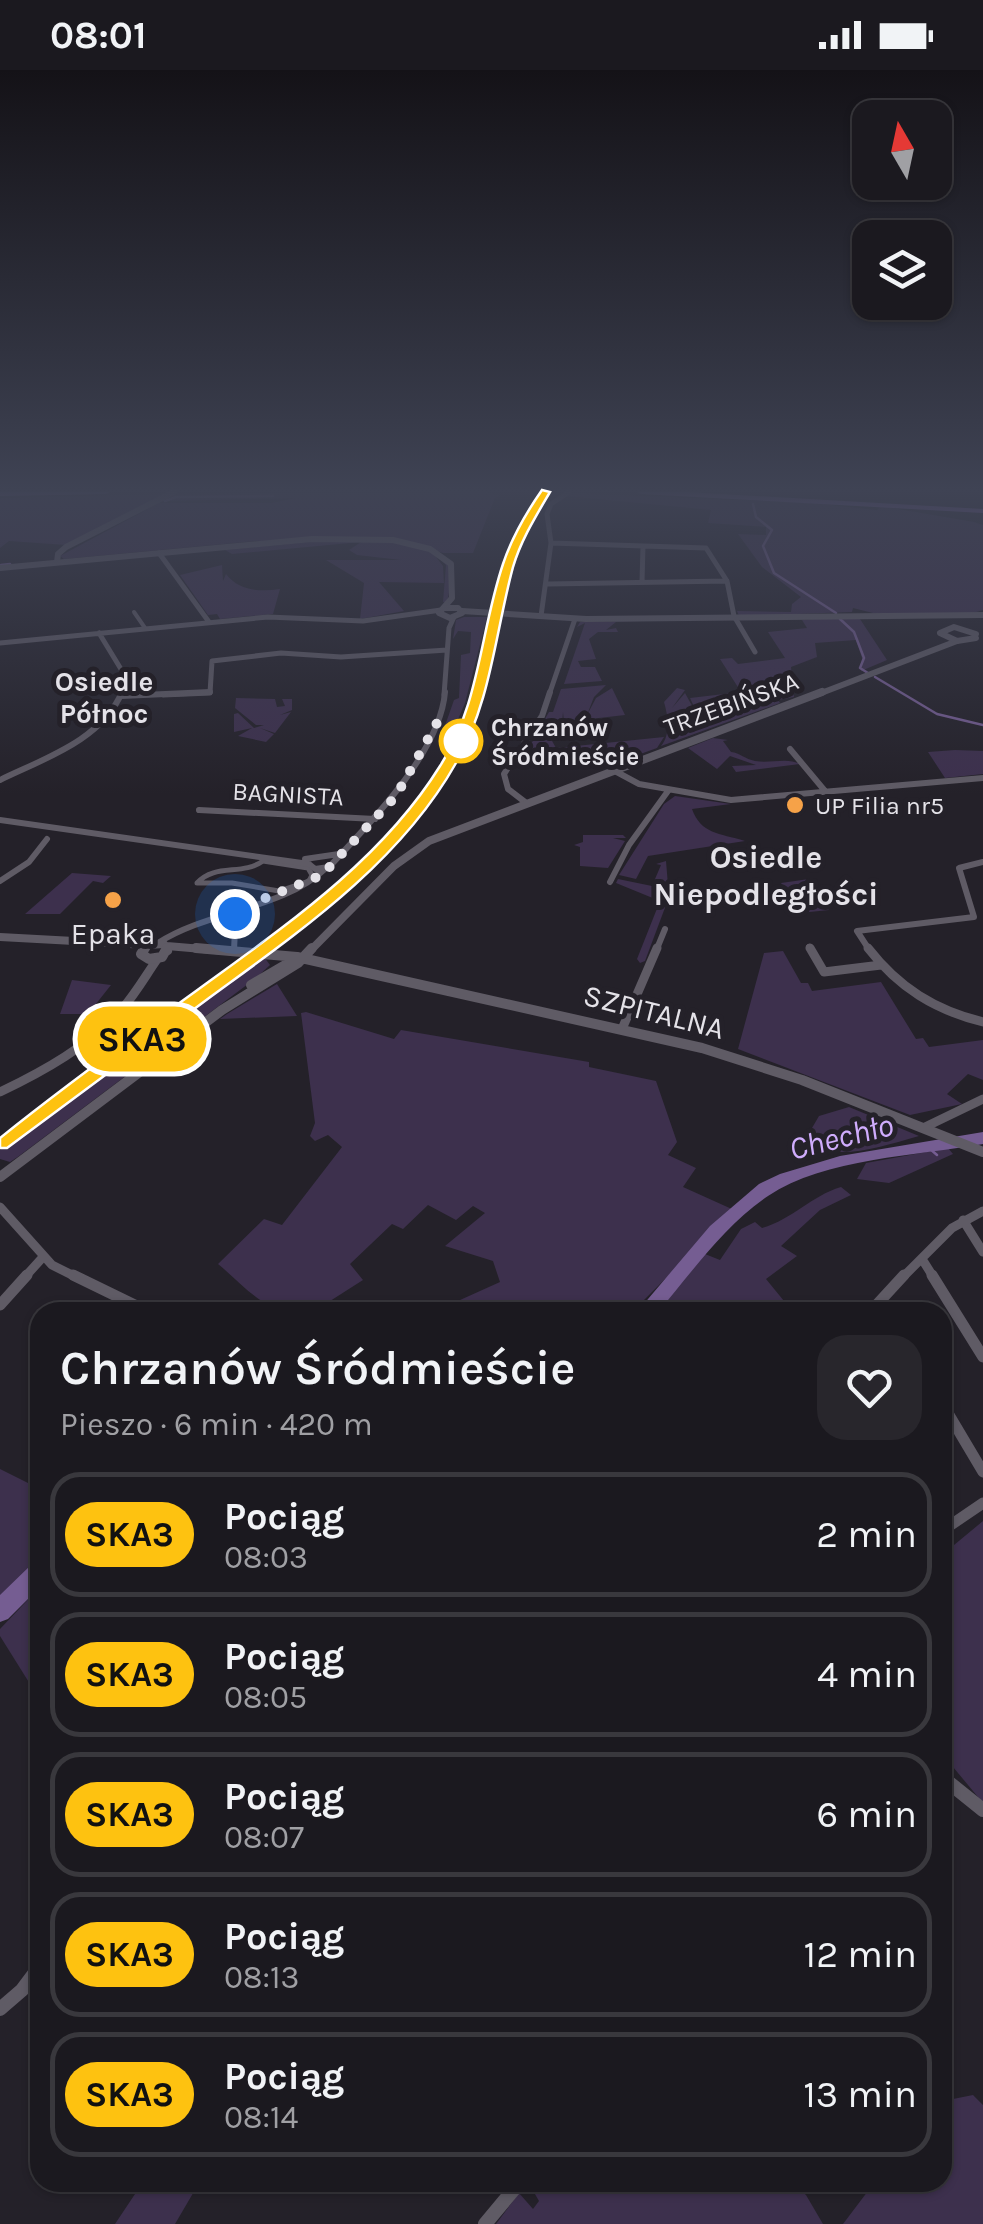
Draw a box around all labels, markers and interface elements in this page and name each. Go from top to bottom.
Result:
text: 08:01 [50,13,146,58]
north arrow [852,100,952,200]
map controls [852,100,952,320]
button: layers [852,220,952,320]
district label: Osiedle Północ [55,665,153,730]
street label: TRZEBIŃSKA [660,666,802,742]
place label: Chrzanów Śródmieście [491,713,639,771]
marker: Chrzanów Śródmieście [440,720,482,762]
street label: BAGNISTA [232,777,344,811]
place label: UP Filia nr5 [815,791,944,820]
marker: UP Filia nr5 [784,794,806,816]
district label: Osiedle Niepodległości [653,839,879,913]
marker: Epaka [102,889,124,911]
your location [210,889,260,939]
place label: Epaka [71,916,155,952]
street label: SZPITALNA [580,977,728,1047]
line badge: SKA3 [72,1006,212,1072]
text: SKA3 [98,1019,186,1060]
water label: Chechło [785,1106,897,1168]
button: heart [817,1335,922,1440]
text: Chrzanów Śródmieście [60,1340,575,1396]
text: Pieszo · 6 min · 420 m [60,1406,373,1443]
text: Pociąg [224,1494,344,1539]
text: 2 min [816,1512,917,1557]
text: SKA3 [85,1514,174,1555]
text: 08:03 [224,1539,308,1576]
text: Pociąg [224,1634,344,1679]
text: 4 min [817,1652,917,1697]
text: SKA3 [85,1654,174,1695]
text: 08:05 [224,1679,307,1716]
text: Pociąg [224,1774,344,1819]
text: 6 min [816,1792,917,1837]
text: SKA3 [85,1794,174,1835]
text: 08:07 [224,1819,304,1856]
text: Pociąg [224,1914,344,1959]
text: 12 min [804,1932,917,1977]
text: SKA3 [85,1934,174,1975]
text: 08:13 [224,1959,299,1996]
text: Pociąg [224,2054,344,2099]
text: 13 min [803,2072,917,2117]
text: SKA3 [85,2074,174,2115]
text: 08:14 [224,2099,298,2136]

